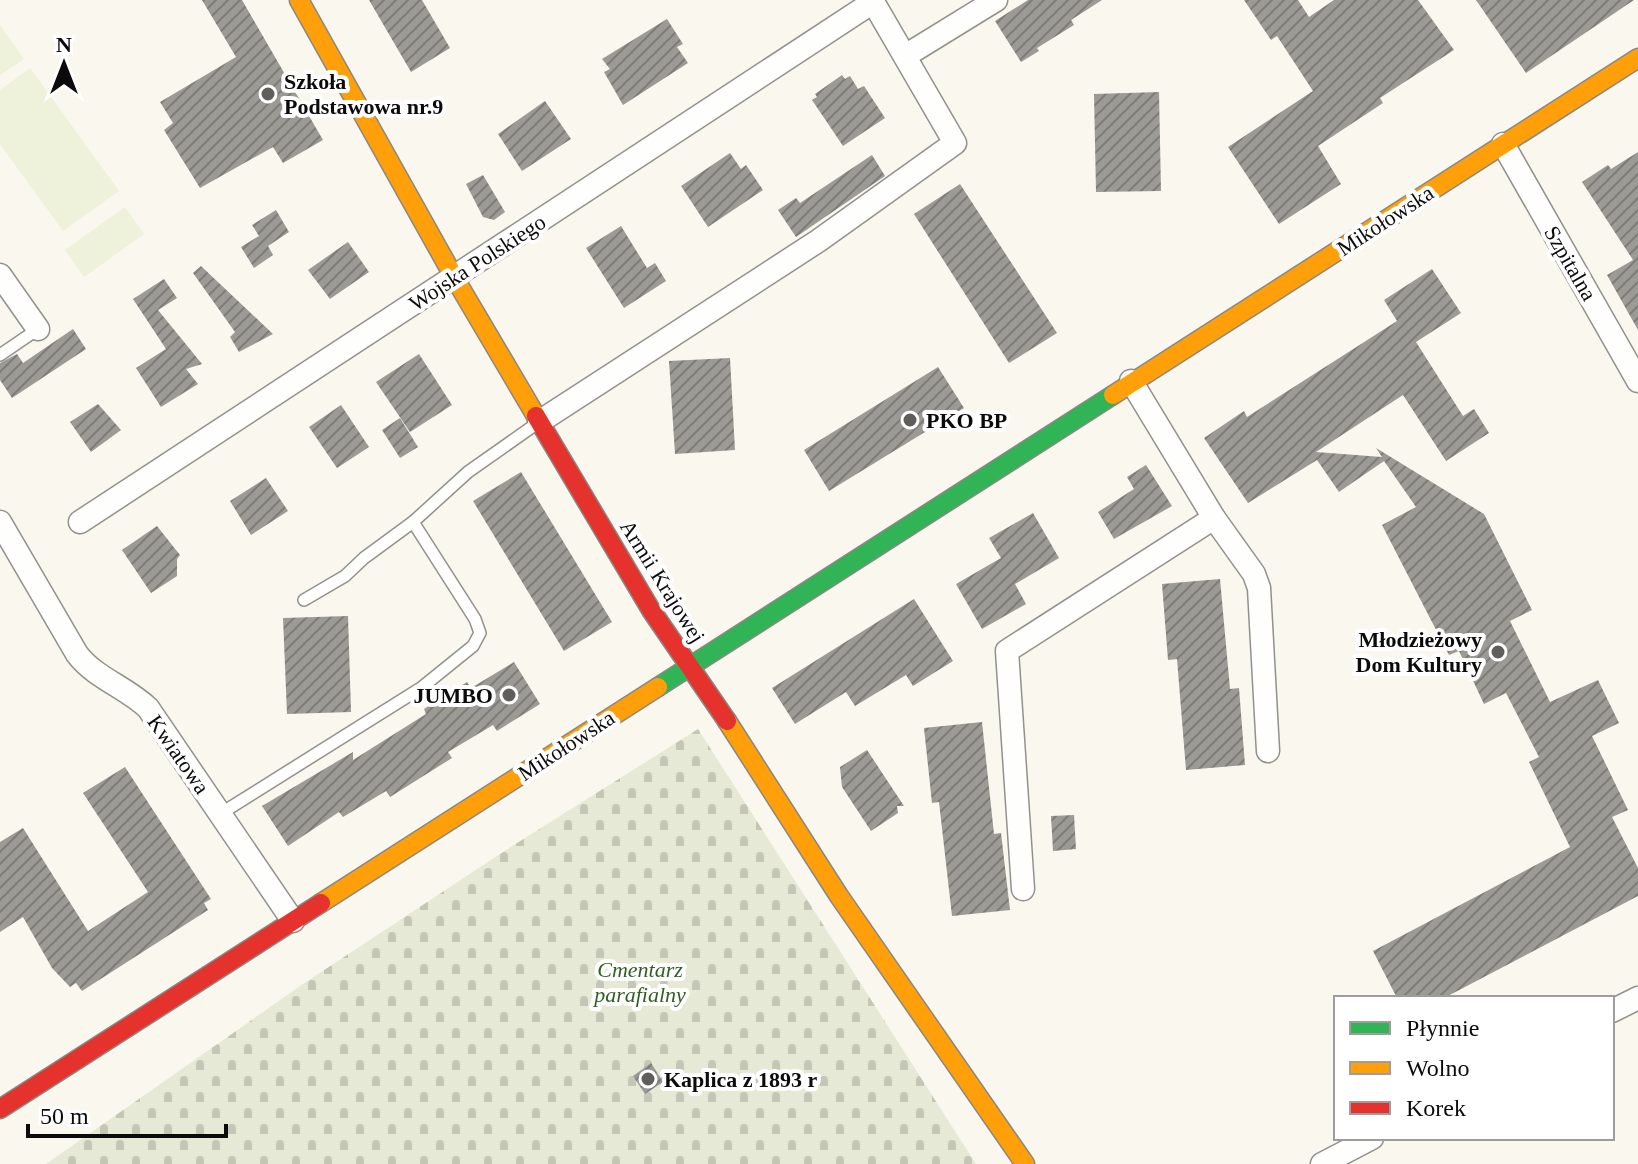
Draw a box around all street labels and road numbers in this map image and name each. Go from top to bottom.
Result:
street label: Mikołowska [1332,180,1438,261]
street label: Wojska Polskiego [404,209,550,316]
street label: Szpitalna [1539,222,1602,305]
street label: Armii Krajowej [615,515,710,647]
street label: Mikołowska [513,705,619,786]
street label: Kwiatowa [142,710,215,799]

